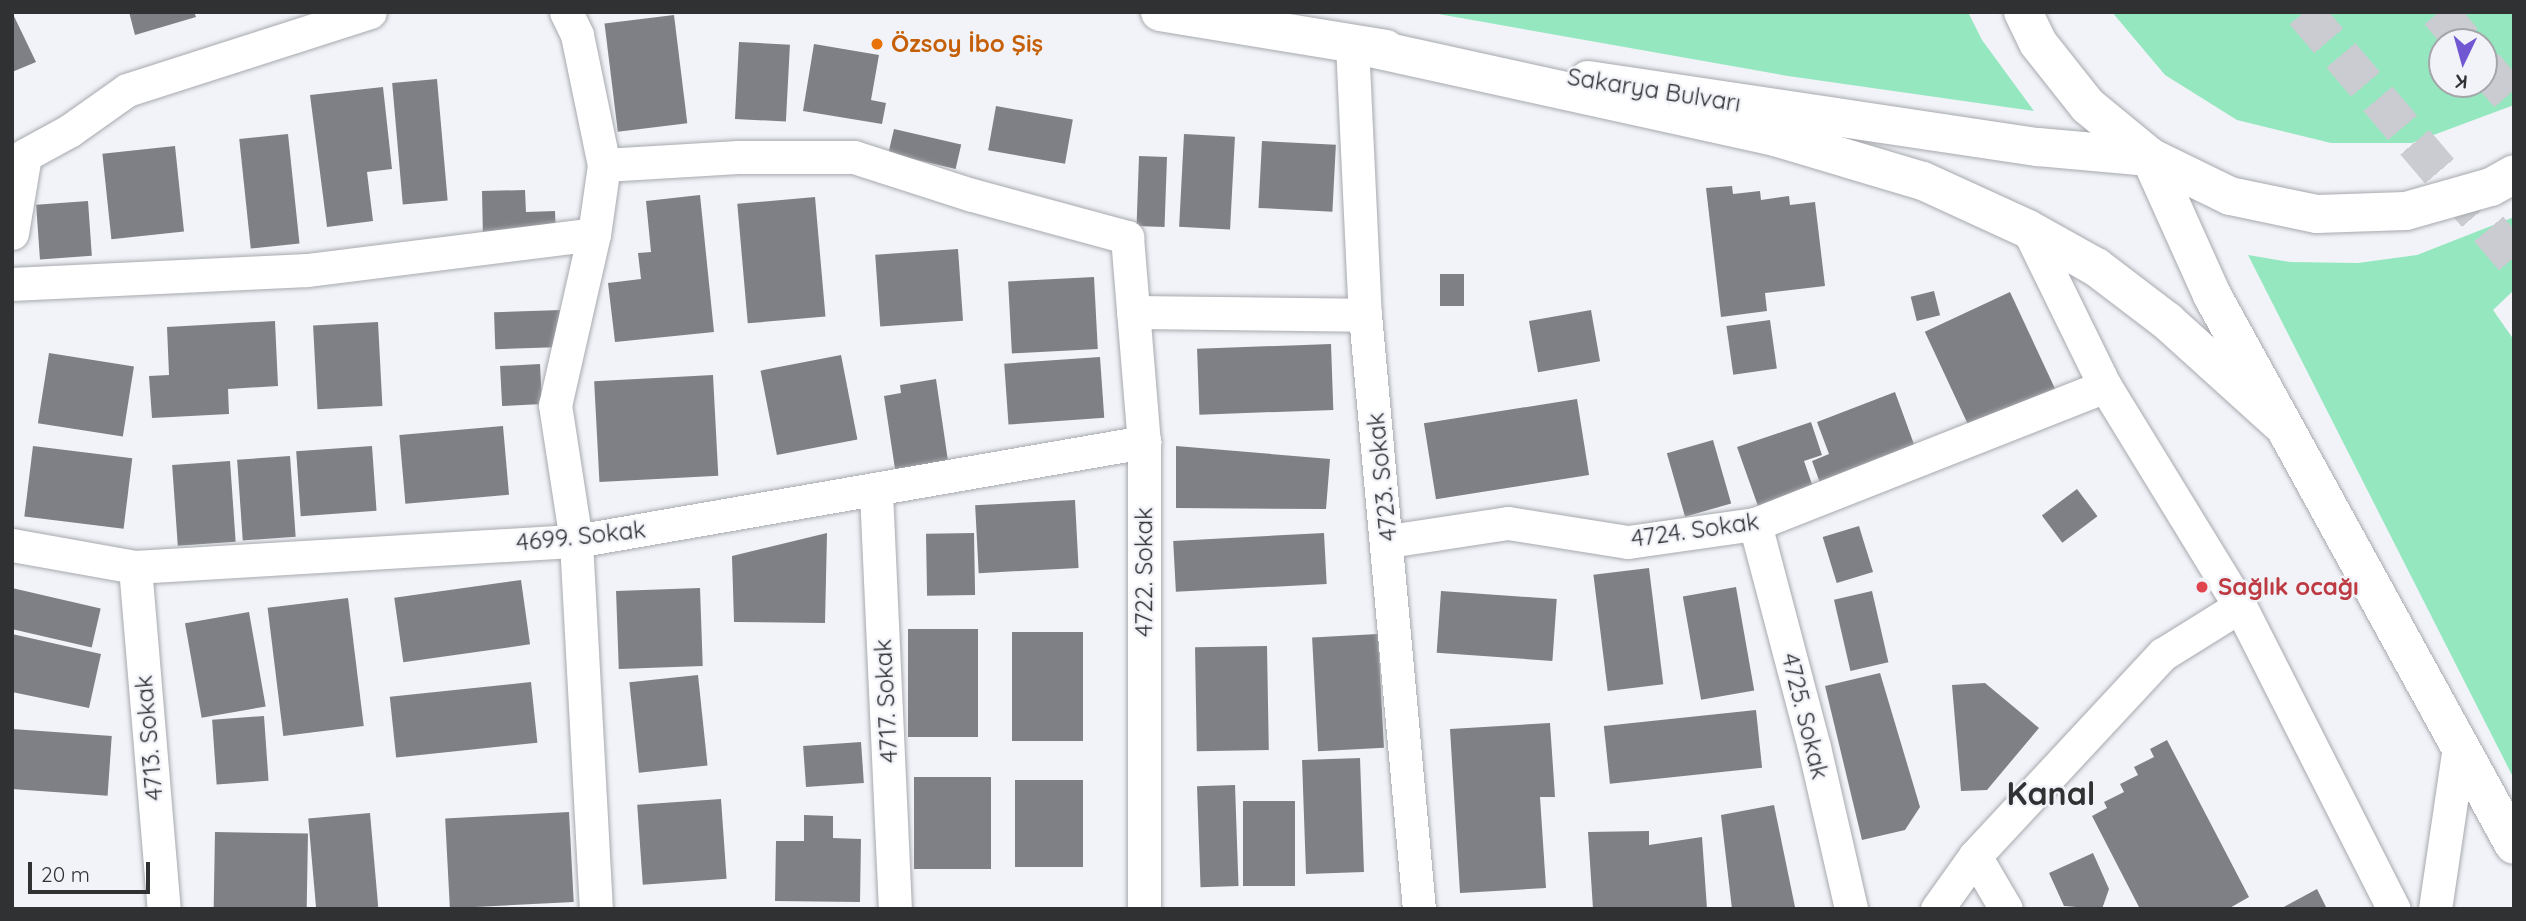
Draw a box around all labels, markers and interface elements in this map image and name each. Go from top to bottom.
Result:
north arrow [2428,28,2498,98]
place label: Özsoy İbo Şiş [891,30,1043,58]
marker: Özsoy İbo Şiş [869,36,885,52]
street label: Sakarya Bulvarı [1565,62,1743,118]
text: K [2454,69,2469,94]
street label: 4723. Sokak [1361,411,1403,543]
street label: 4722. Sokak [1130,507,1158,637]
street label: 4724. Sokak [1629,507,1761,553]
street label: 4699. Sokak [515,515,647,557]
place label: Sağlık ocağı [2218,573,2359,601]
marker: Sağlık ocağı [2192,577,2212,597]
street label: 4717. Sokak [868,638,904,764]
street label: 4725. Sokak [1775,650,1835,782]
street label: 4713. Sokak [129,674,169,802]
district label: Kanal [2007,774,2095,812]
scale bar [32,848,154,892]
text: 20 m [41,861,90,887]

